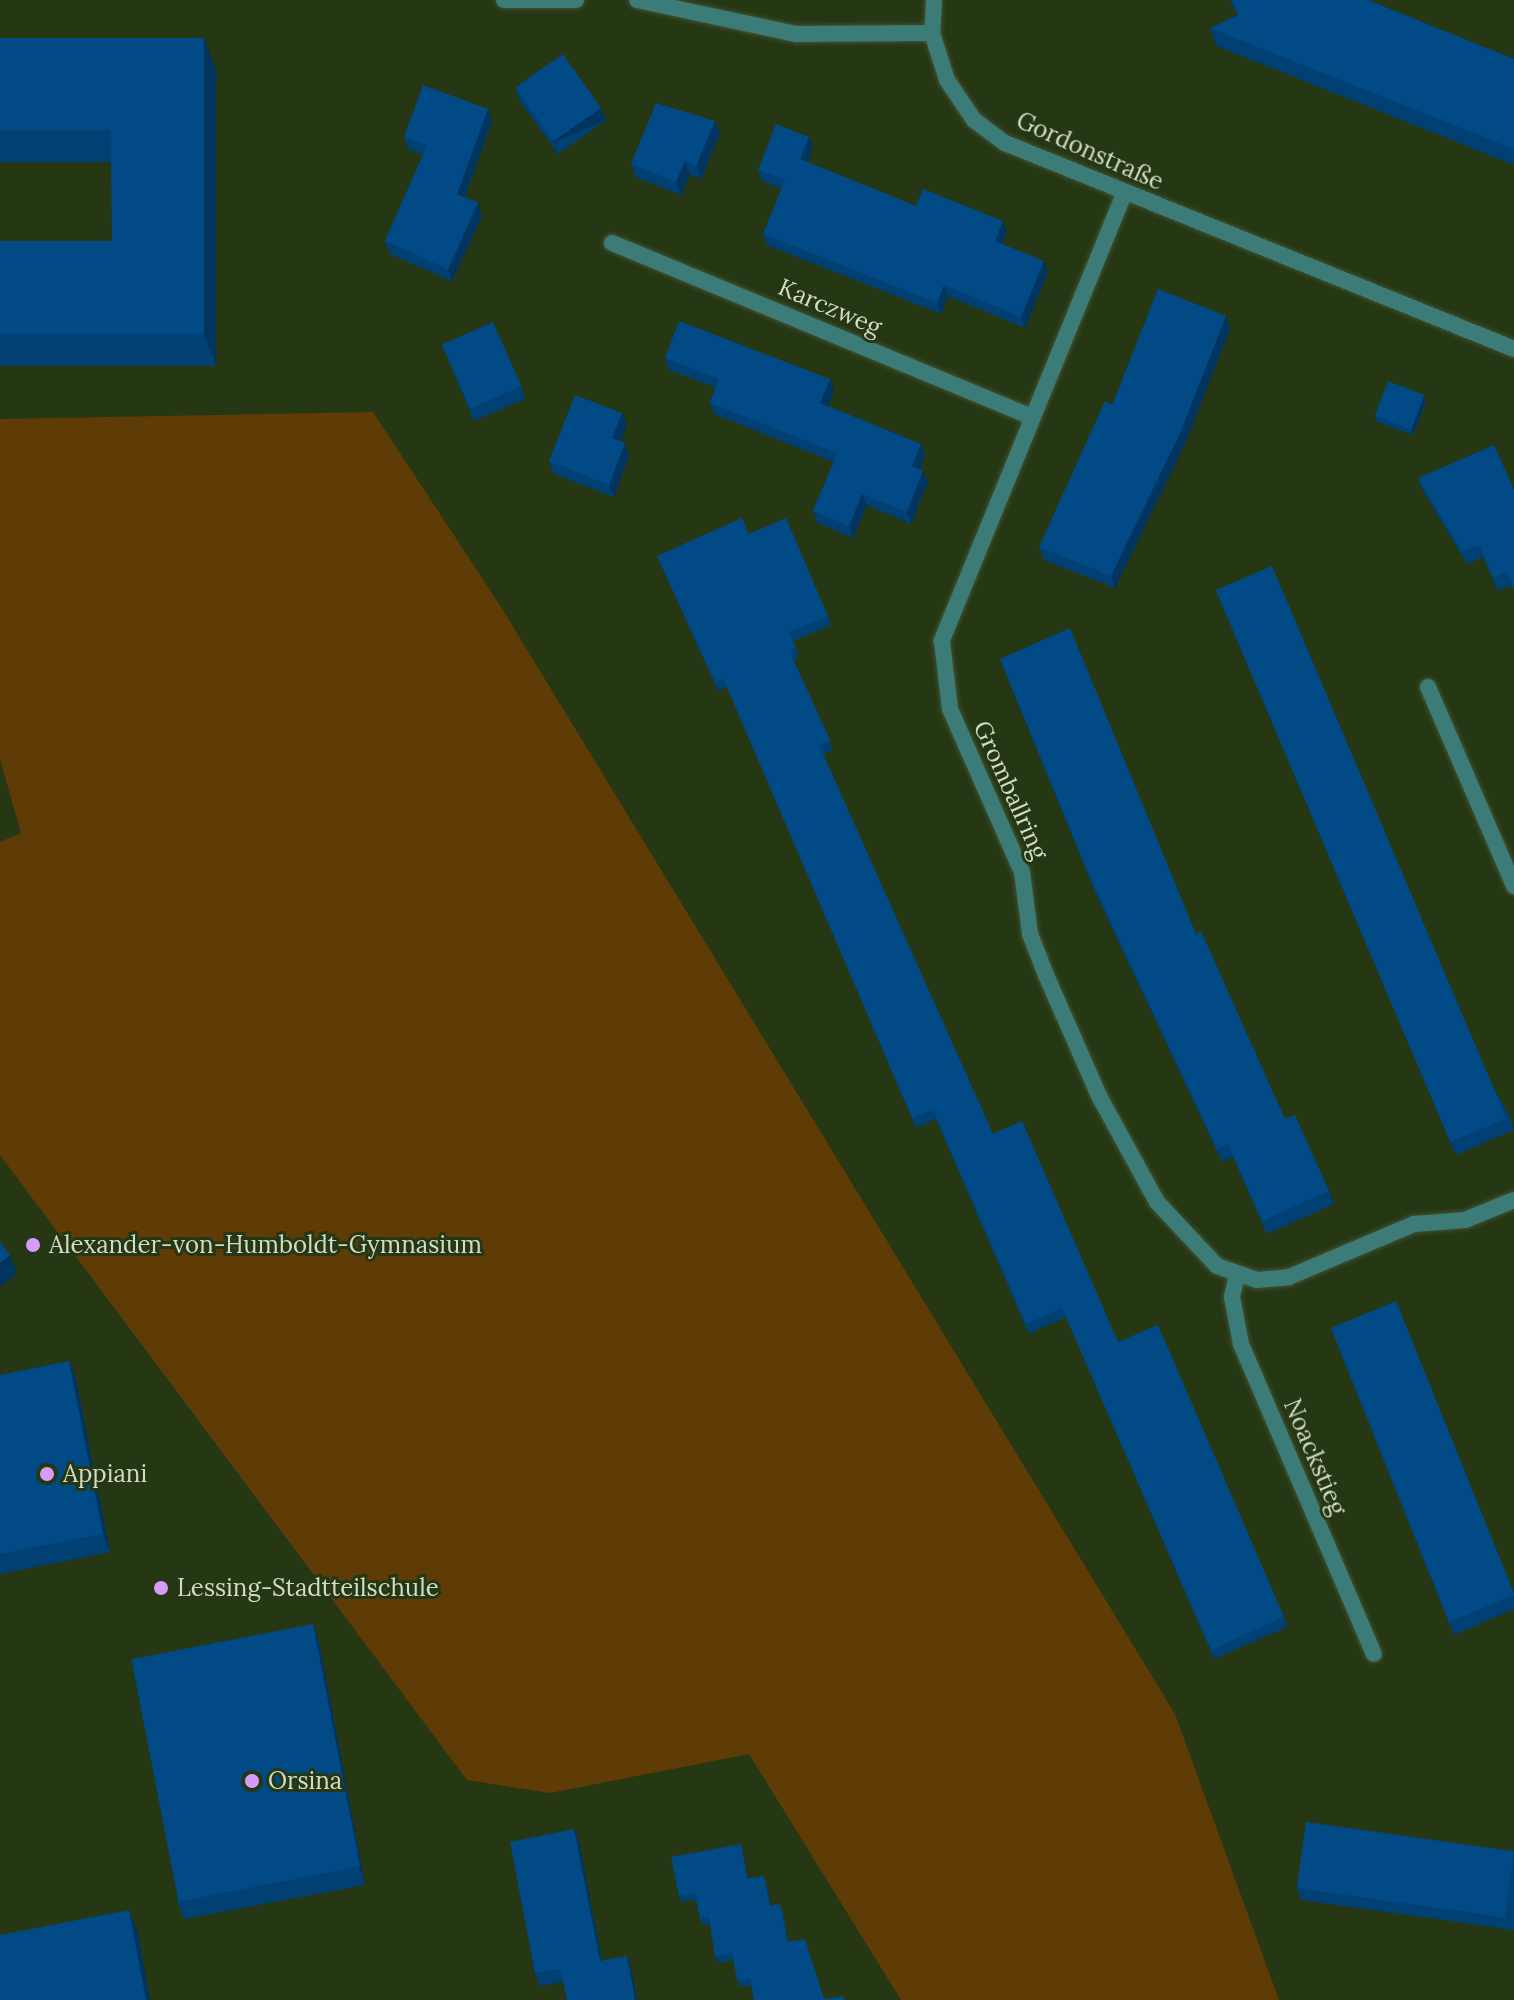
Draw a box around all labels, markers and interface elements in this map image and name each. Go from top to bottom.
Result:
street label: Gordonstraße [1012,106,1168,196]
street label: Karczweg [774,272,886,342]
street label: Gromballring [968,716,1054,864]
place label: Alexander-von-Humboldt-Gymnasium [49,1231,482,1259]
marker: Alexander-von-Humboldt-Gymnasium [24,1236,42,1254]
street label: Noackstieg [1278,1395,1352,1519]
place label: Appiani [63,1460,147,1488]
marker: Appiani [38,1465,56,1483]
place label: Lessing-Stadtteilschule [177,1574,439,1602]
marker: Lessing-Stadtteilschule [152,1579,170,1597]
place label: Orsina [268,1767,342,1795]
marker: Orsina [243,1772,261,1790]

